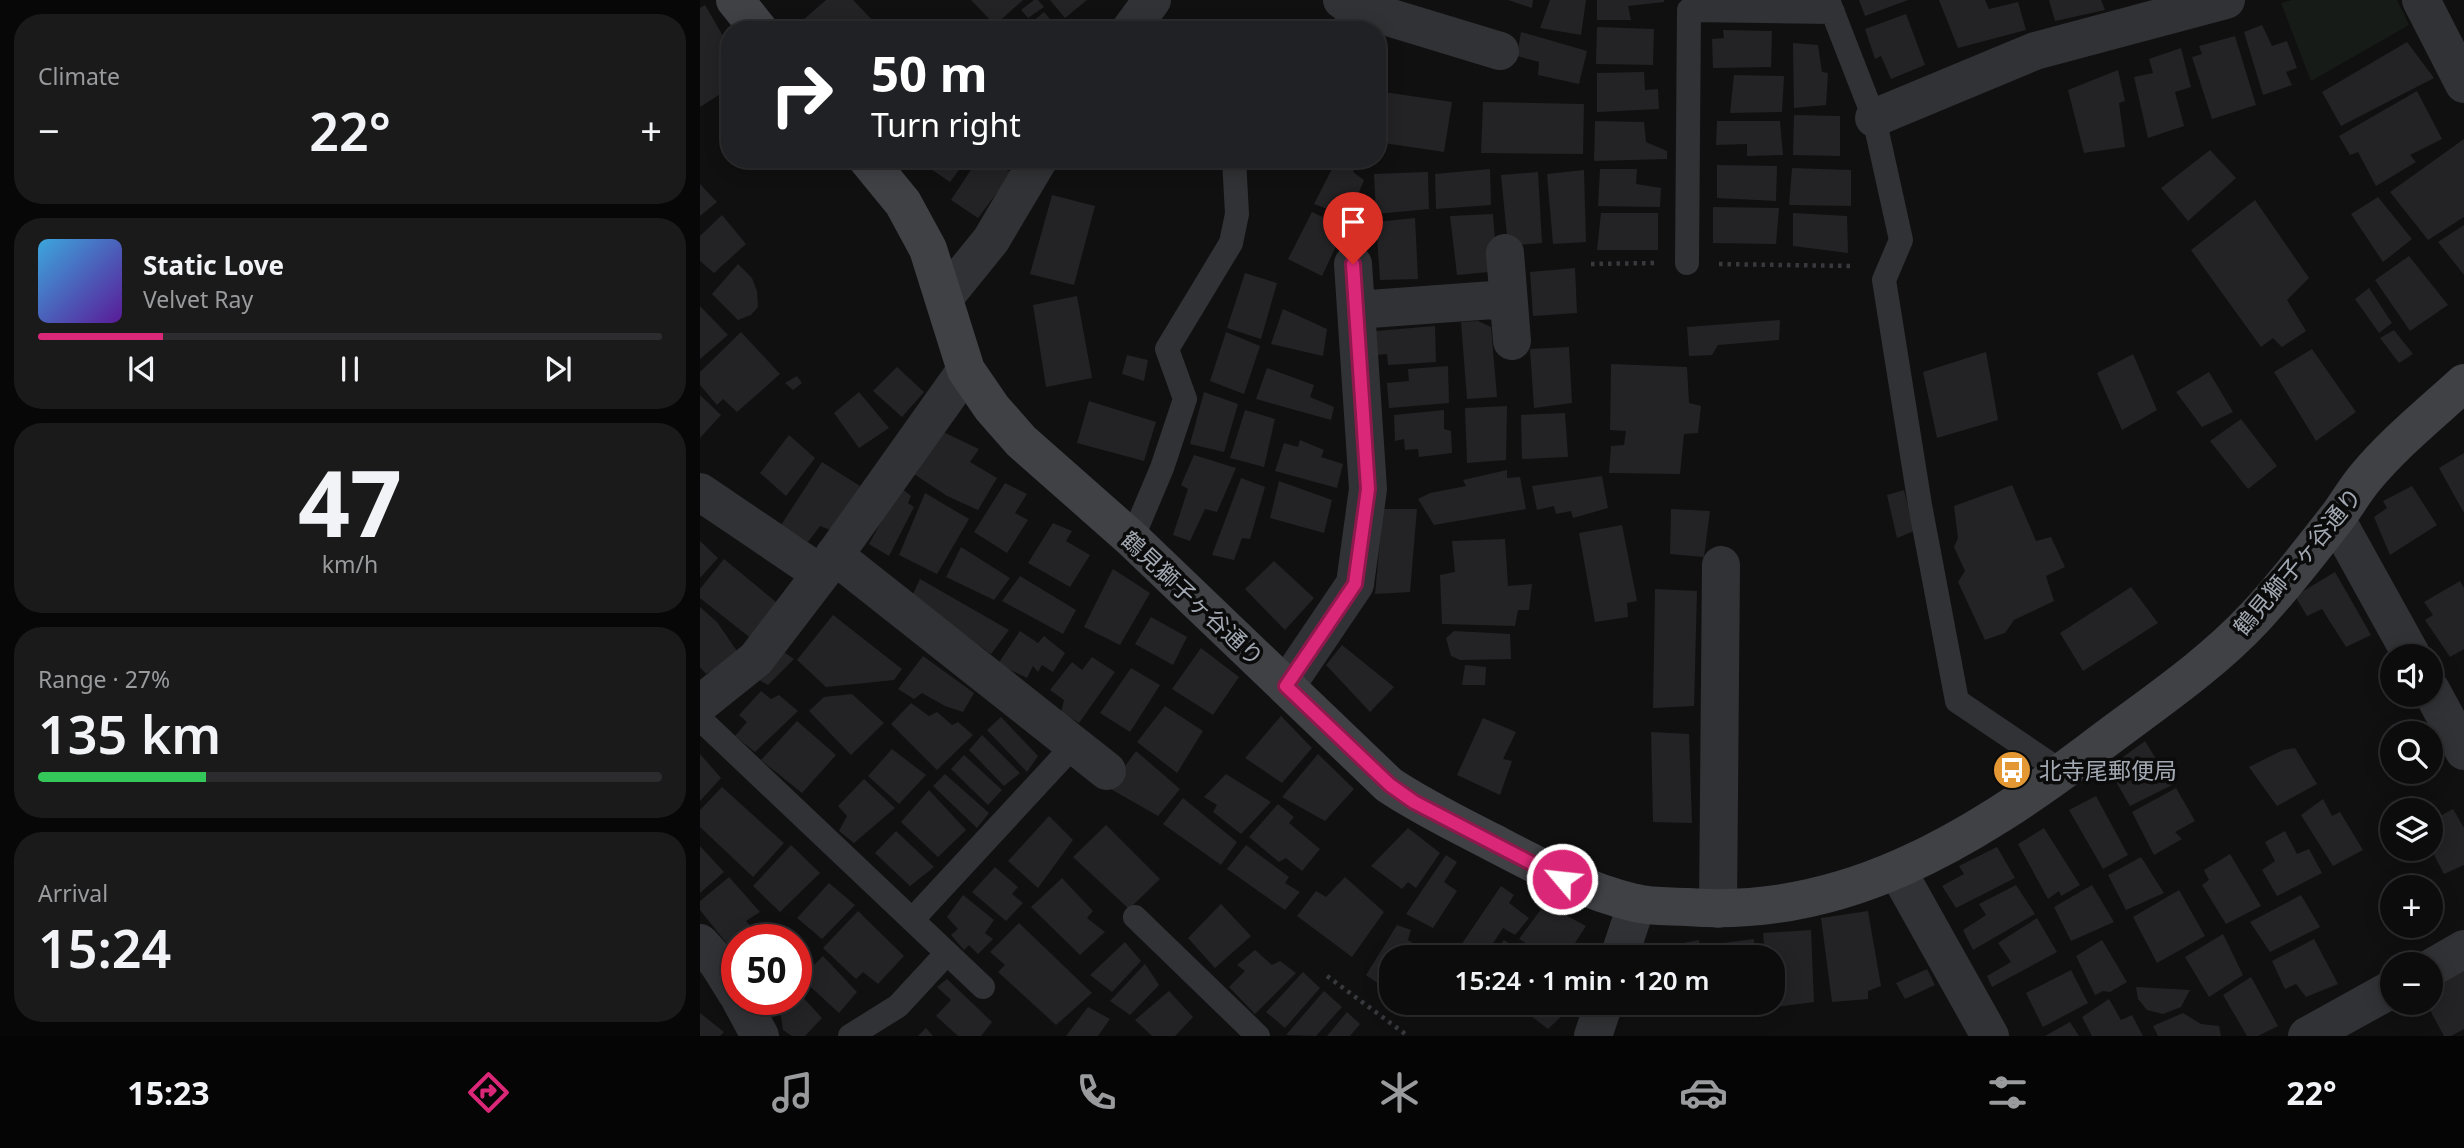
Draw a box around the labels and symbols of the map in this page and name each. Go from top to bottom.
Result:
pin [1323,192,1383,264]
street label: 鶴見獅子ヶ谷通り [2226,480,2368,642]
street label: 鶴見獅子ヶ谷通り [1115,524,1271,672]
bus stop icon: 北寺尾郵便局 [1991,749,2033,791]
place label: 北寺尾郵便局 [2039,754,2177,786]
position arrow [1525,842,1599,916]
speed limit sign: 50 [721,924,812,1015]

